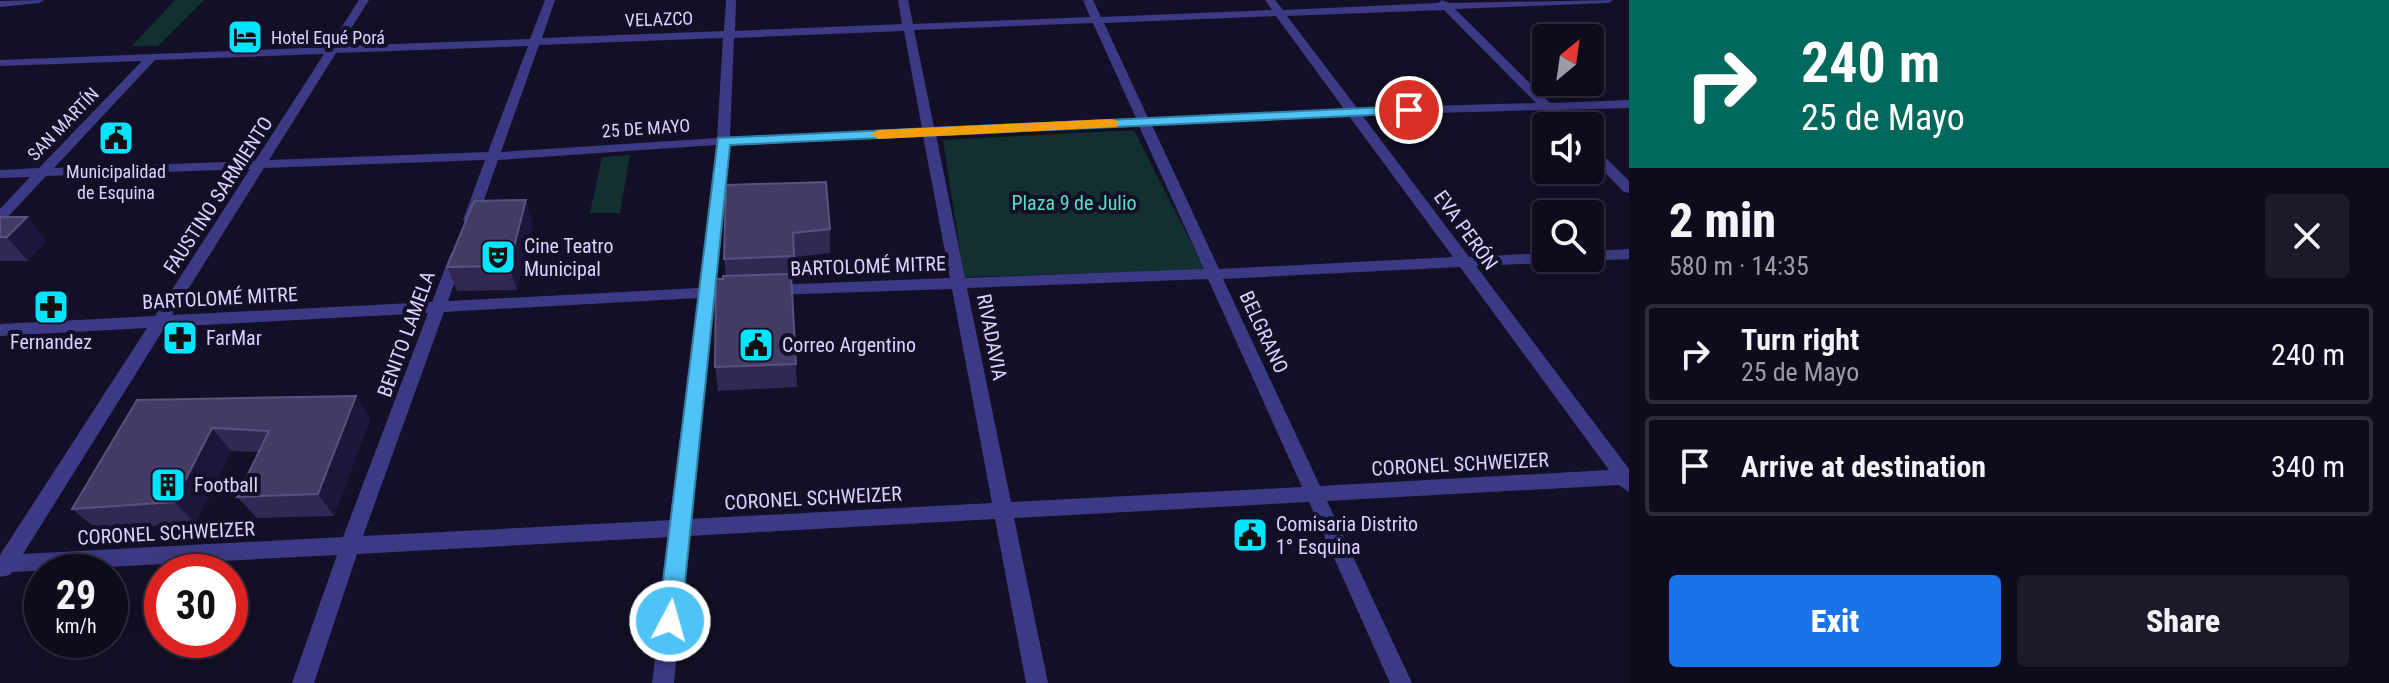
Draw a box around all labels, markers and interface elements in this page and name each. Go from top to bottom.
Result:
street label: VELAZCO [624,7,694,31]
hotel icon: Hotel Equé Porá [226,18,264,56]
north arrow [1532,24,1604,96]
map controls [1532,24,1604,272]
place label: Hotel Equé Porá [271,27,385,48]
text: 240 m [1801,30,1940,96]
icon: right [1669,32,1773,136]
pin [1375,76,1443,144]
street label: SAN MARTÍN [23,83,103,165]
icon: arrive [1387,88,1431,132]
text: 25 de Mayo [1801,97,1965,139]
street label: FAUSTINO SARMIENTO [158,112,278,278]
button: sound [1532,112,1604,184]
street label: 25 DE MAYO [601,114,691,142]
public building icon: Municipalidad de Esquina [97,119,135,157]
place label: Municipalidad de Esquina [66,161,166,203]
street label: EVA PERÓN [1429,185,1503,275]
park label: Plaza 9 de Julio [1011,191,1137,215]
text: 2 min [1669,192,1776,249]
button: close [2265,194,2349,278]
button: search [1532,200,1604,272]
place label: Cine Teatro Municipal [524,234,613,281]
theatre icon: Cine Teatro Municipal [479,238,517,276]
street label: BARTOLOMÉ MITRE [790,251,946,281]
text: 580 m · 14:35 [1669,251,1809,281]
street label: BENITO LAMELA [372,267,440,400]
street label: BARTOLOMÉ MITRE [142,282,298,314]
street label: BELGRANO [1235,287,1293,377]
pharmacy icon: Fernandez [32,288,70,326]
street label: RIVADAVIA [972,292,1012,383]
pharmacy icon: FarMar [161,319,199,357]
text: Turn right [1741,322,1859,357]
place label: FarMar [206,326,262,350]
public building icon: Correo Argentino [737,326,775,364]
place label: Fernandez [10,330,92,354]
icon: right [1673,332,1717,376]
place label: Correo Argentino [782,333,916,357]
text: 240 m [2271,337,2345,372]
text: 25 de Mayo [1741,357,1859,387]
icon: arrive [1673,444,1717,488]
street label: CORONEL SCHWEIZER [1371,447,1550,481]
text: Arrive at destination [1741,449,1986,484]
text: 340 m [2271,449,2345,484]
building icon: Football [149,466,187,504]
place label: Football [194,473,258,497]
street label: CORONEL SCHWEIZER [724,481,903,515]
place label: Comisaria Distrito 1° Esquina [1276,512,1418,559]
street label: CORONEL SCHWEIZER [77,516,256,550]
public building icon: Comisaria Distrito 1° Esquina [1231,516,1269,554]
speed limit sign: 30 [144,554,248,658]
text: 29 [56,572,96,619]
button: Exit [1669,575,2001,667]
button: Share [2017,575,2349,667]
position arrow [628,579,712,663]
text: km/h [55,614,97,638]

